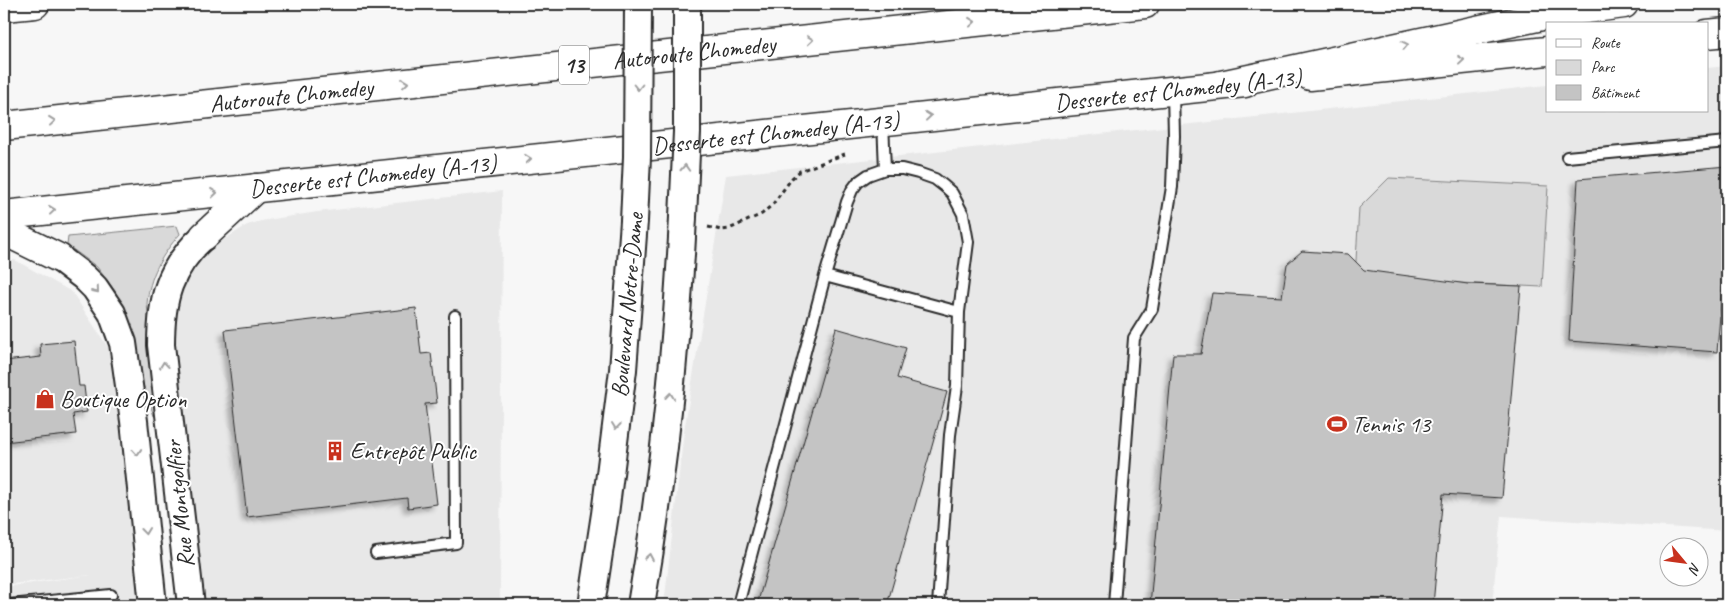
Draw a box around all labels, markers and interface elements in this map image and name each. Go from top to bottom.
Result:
one-way arrow [968,17,976,28]
legend [1546,22,1708,112]
street label: Autoroute Chomedey [611,28,779,76]
text: Route [1591,34,1621,53]
one-way arrow [807,35,815,46]
one-way arrow [1401,41,1410,51]
road number: 13 [559,46,589,84]
one-way arrow [1457,55,1465,66]
text: Parc [1591,58,1615,77]
street label: Desserte est Chomedey (A-13) [1053,62,1304,118]
street label: Autoroute Chomedey [208,71,376,119]
one-way arrow [401,78,409,89]
one-way arrow [633,84,643,92]
text: Bâtiment [1591,84,1641,103]
street label: Desserte est Chomedey (A-13) [651,105,902,161]
one-way arrow [924,111,932,122]
one-way arrow [49,116,57,127]
street label: Desserte est Chomedey (A-13) [248,148,499,204]
one-way arrow [524,154,532,165]
one-way arrow [680,164,690,172]
one-way arrow [210,188,218,199]
one-way arrow [49,205,57,216]
street label: Boulevard Notre-Dame [604,210,650,398]
one-way arrow [90,284,99,293]
one-way arrow [159,361,170,369]
place label: Boutique Option [60,384,187,414]
shop icon: Boutique Option [34,388,56,410]
one-way arrow [664,392,675,400]
place label: Tennis 13 [1352,409,1433,439]
sports icon: Tennis 13 [1326,413,1348,435]
one-way arrow [611,423,622,431]
place label: Entrepôt Public [350,436,477,466]
street label: Rue Montgolfier [157,437,201,569]
building icon: Entrepôt Public [324,440,346,462]
one-way arrow [131,448,142,456]
one-way arrow [139,527,150,535]
north arrow [1658,536,1708,586]
one-way arrow [643,553,653,562]
text: N [1684,560,1704,578]

